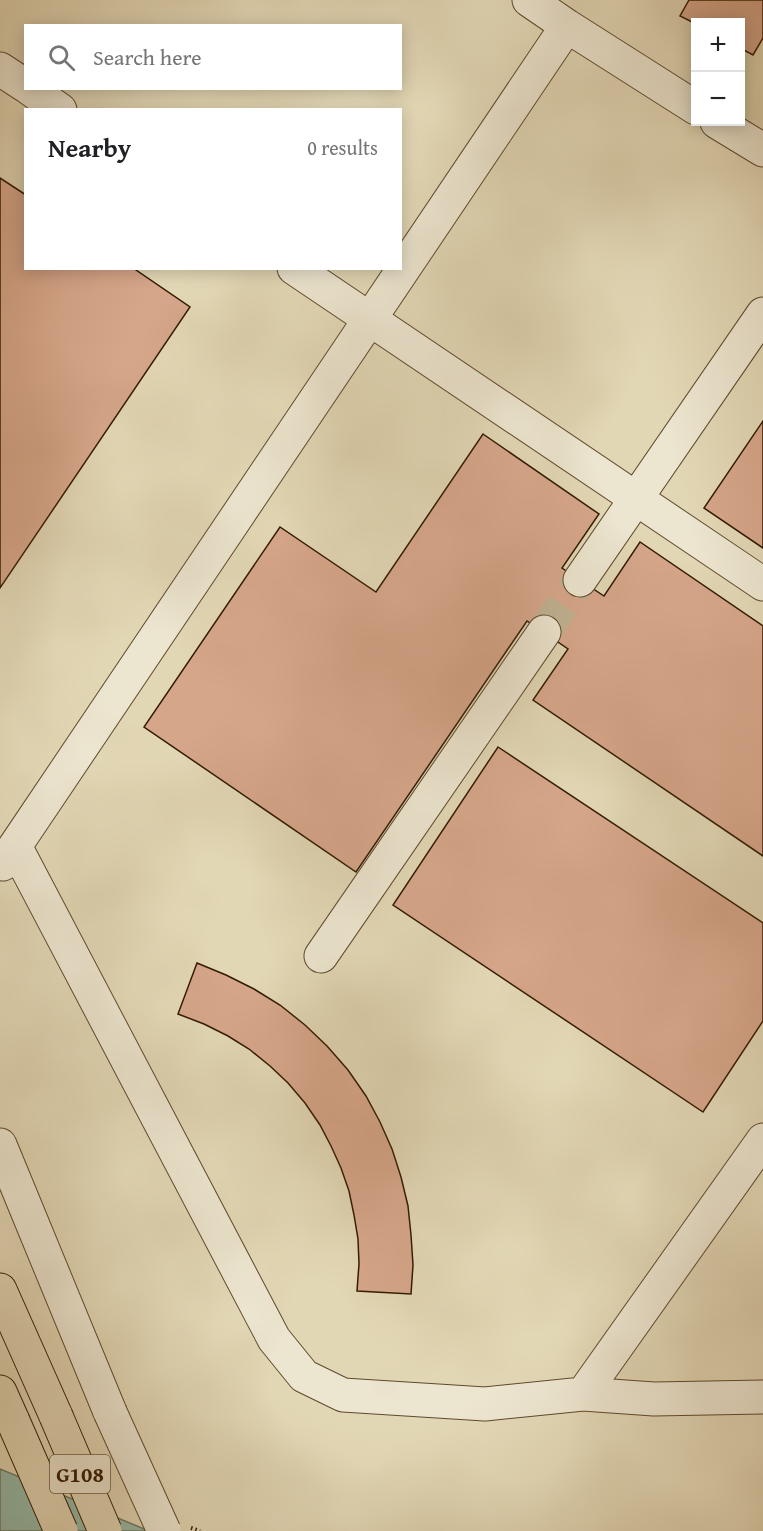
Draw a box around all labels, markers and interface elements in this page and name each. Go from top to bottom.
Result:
map controls [691,18,745,126]
button: + [691,18,745,72]
search box [24,24,402,90]
icon: search [45,41,78,74]
text: Search here [93,41,202,73]
button: − [691,72,745,126]
text: Nearby [48,128,131,167]
text: 0 results [307,133,378,162]
road number: G108 [50,1455,110,1493]

